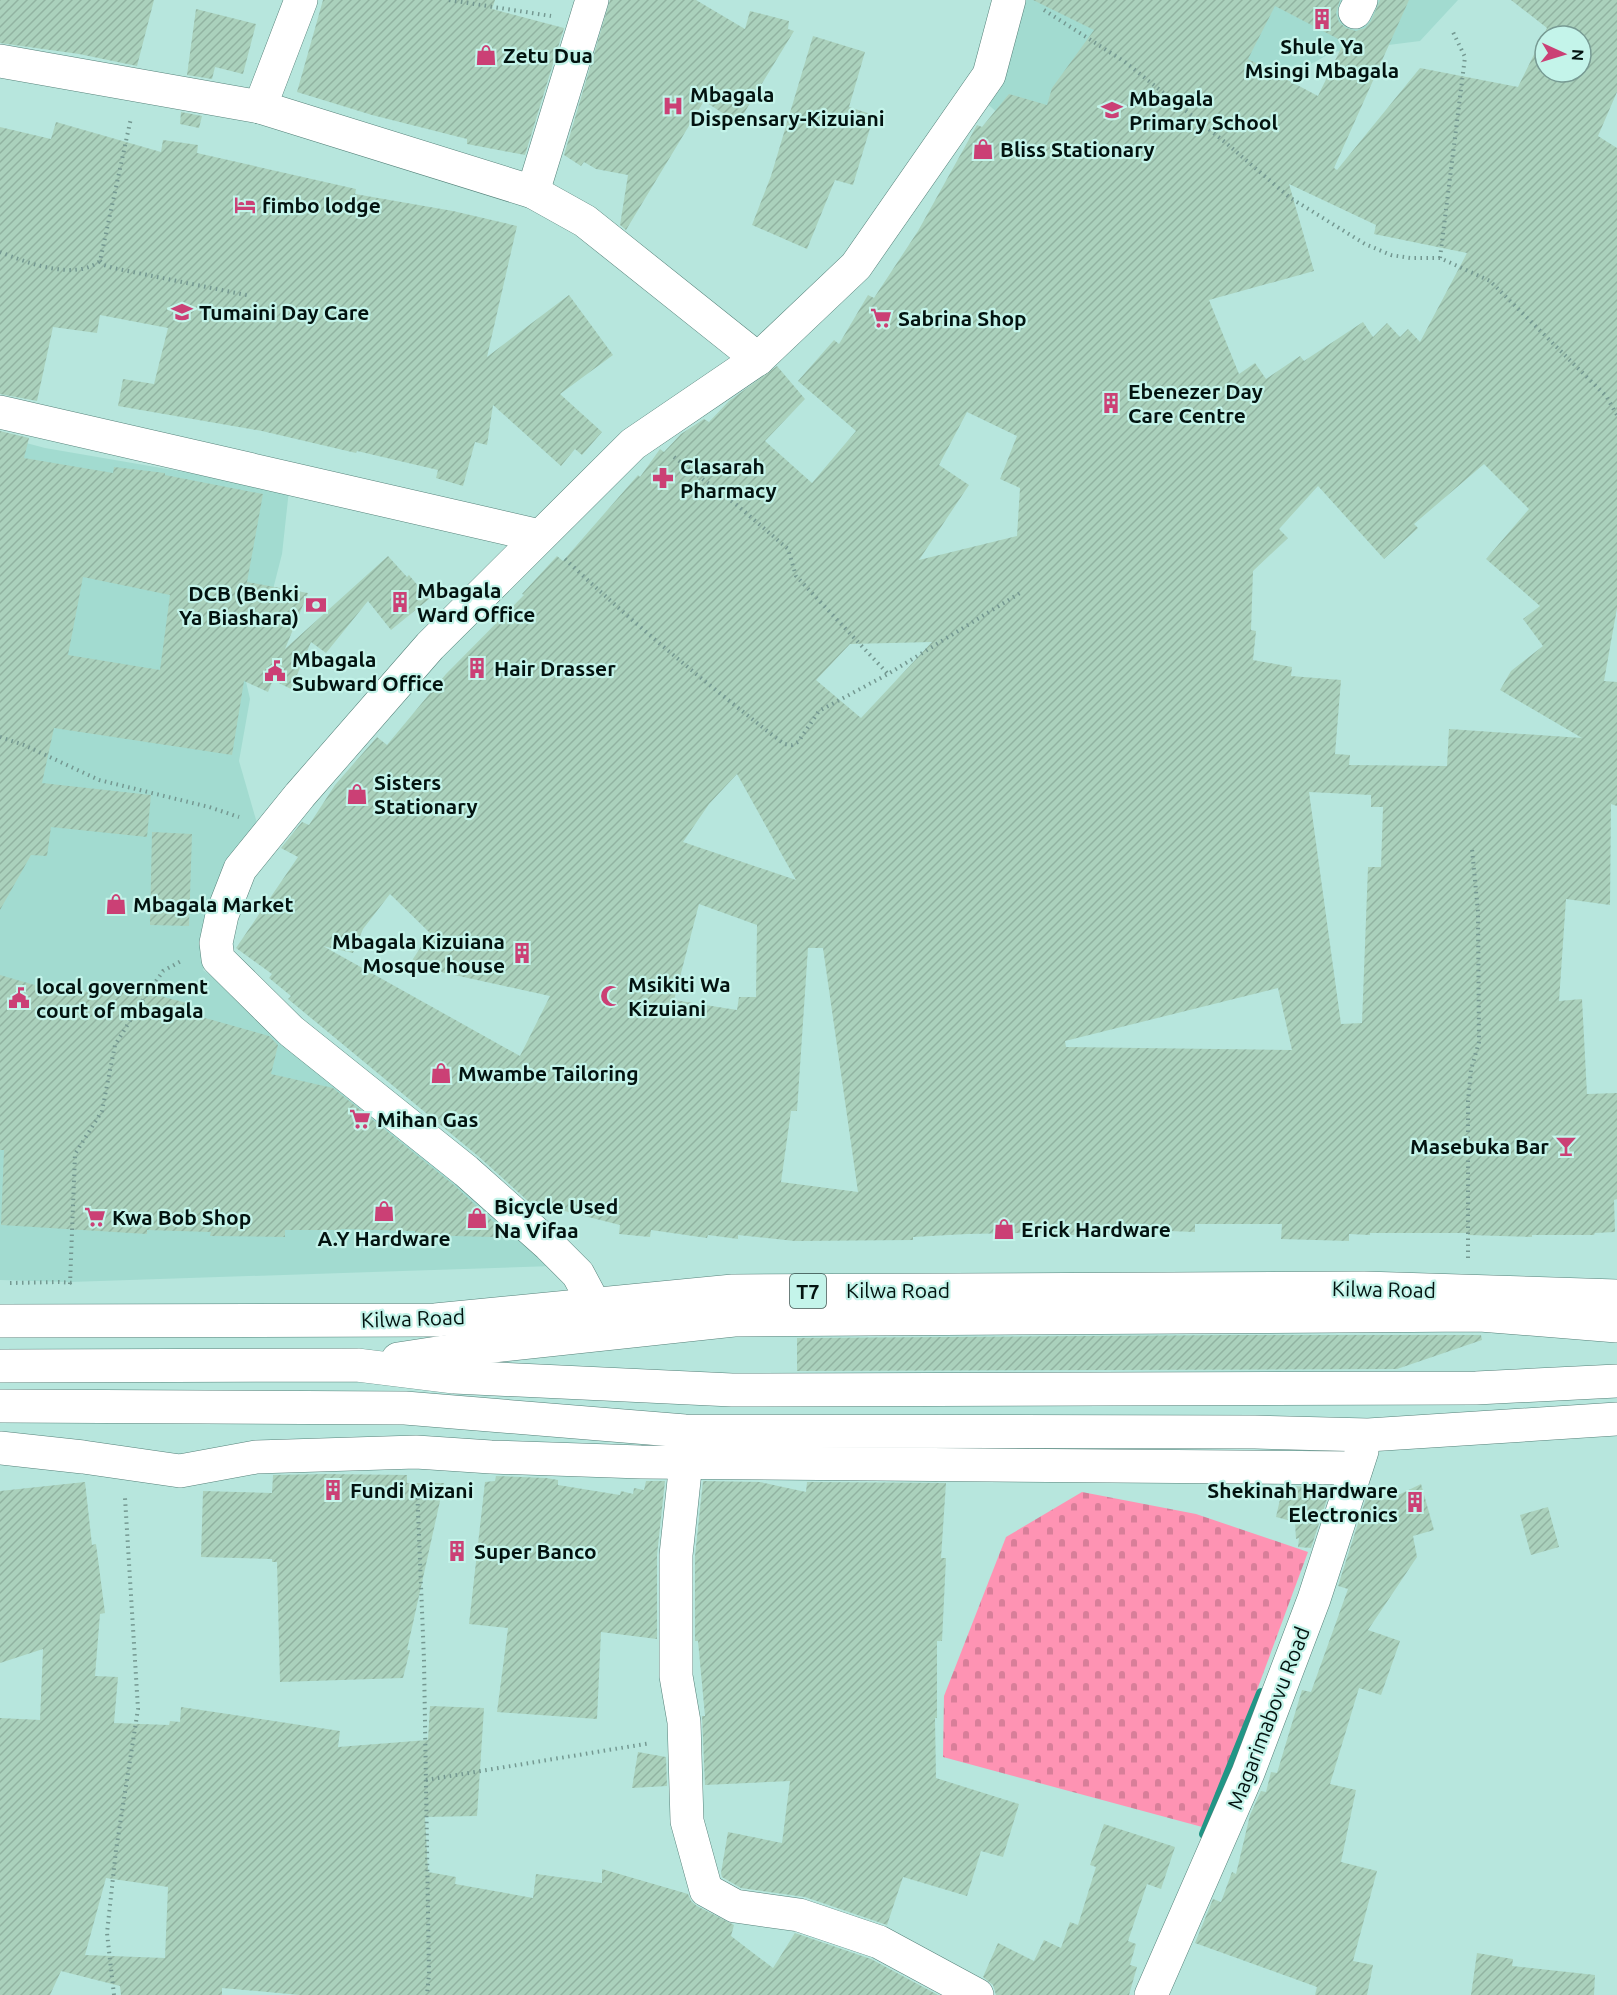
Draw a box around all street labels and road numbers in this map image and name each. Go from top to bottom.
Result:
road number: T7 [790,1274,826,1308]
street label: Kilwa Road [1332,1276,1436,1302]
street label: Kilwa Road [846,1278,950,1302]
street label: Kilwa Road [361,1304,465,1332]
street label: Magarimabovu Road [1222,1623,1314,1813]

